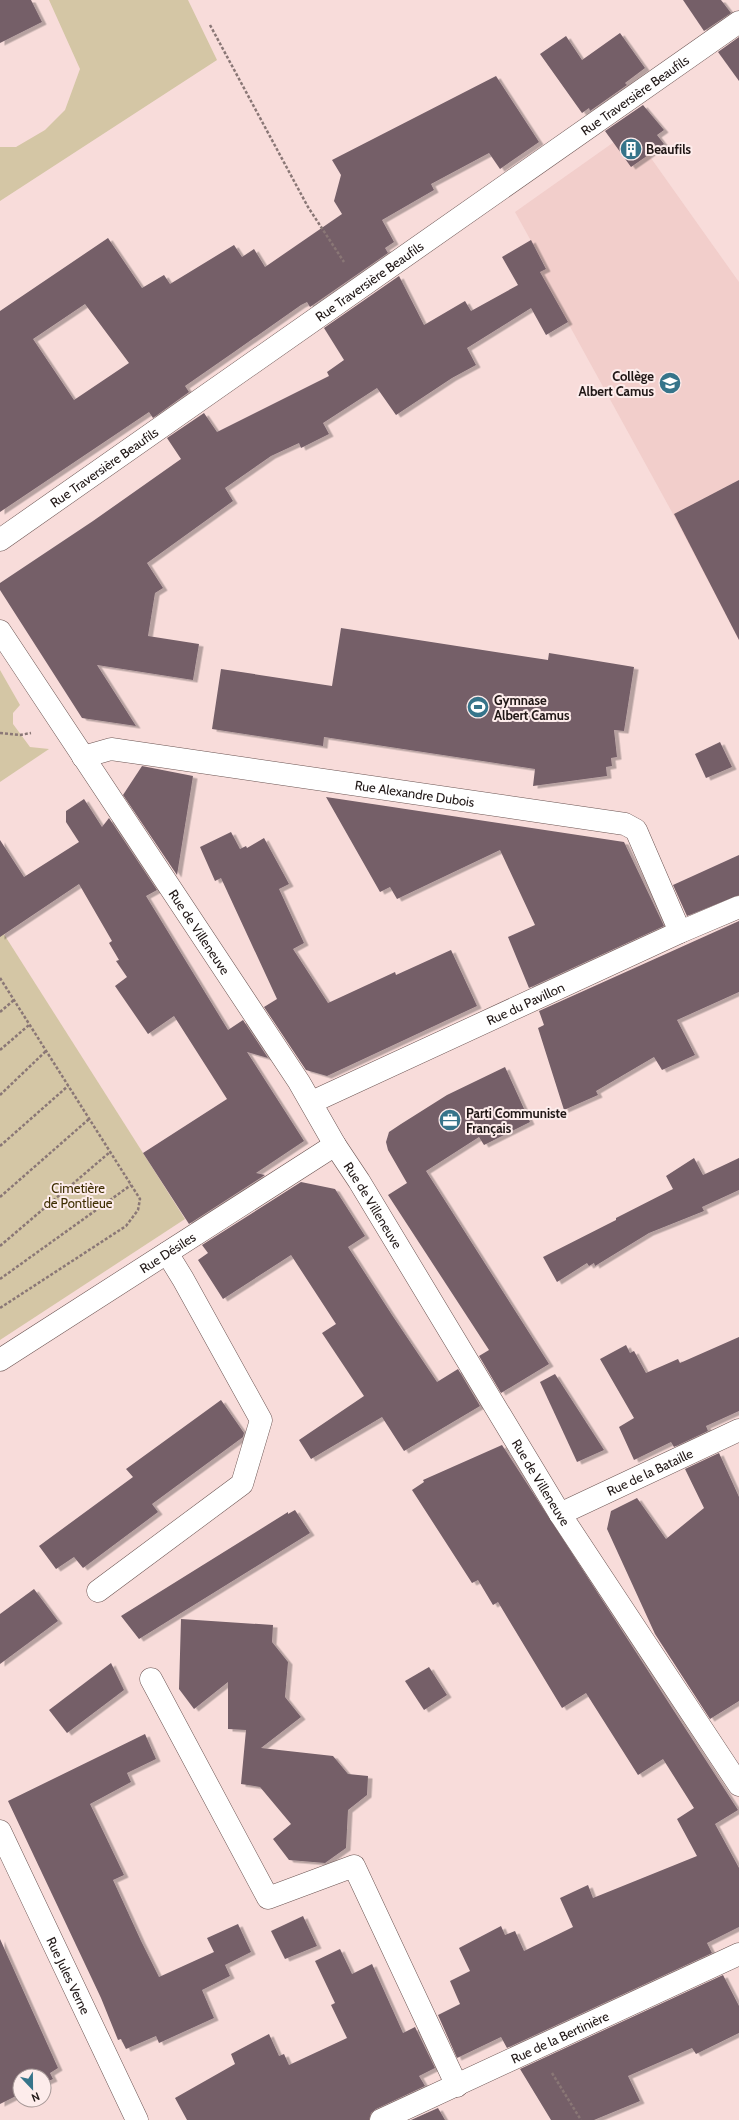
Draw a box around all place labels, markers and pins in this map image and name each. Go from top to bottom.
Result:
building icon: Beaufils [618,136,644,162]
place label: Beaufils [646,141,692,157]
place label: Collège Albert Camus [578,368,654,399]
school or university icon: Collège Albert Camus [657,370,683,396]
place label: Gymnase Albert Camus [494,692,570,723]
sports icon: Gymnase Albert Camus [465,694,491,720]
place label: Parti Communiste Français [466,1105,567,1136]
office icon: Parti Communiste Français [437,1107,463,1133]

